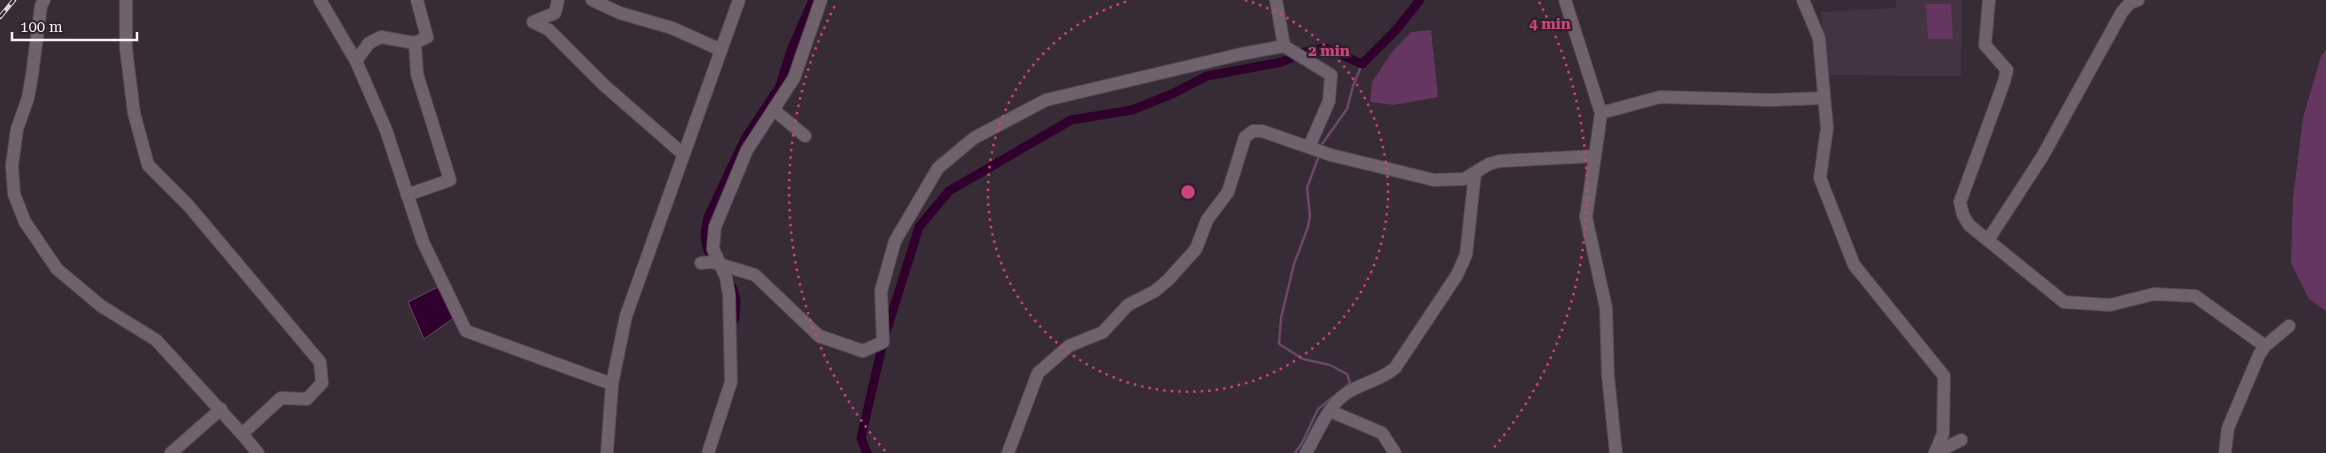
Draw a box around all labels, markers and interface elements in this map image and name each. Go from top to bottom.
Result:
scale bar [12,10,138,42]
text: 4 min [1529,15,1571,33]
text: 100 m [20,18,63,36]
text: 2 min [1308,42,1350,60]
centre of rings [1179,183,1197,201]

